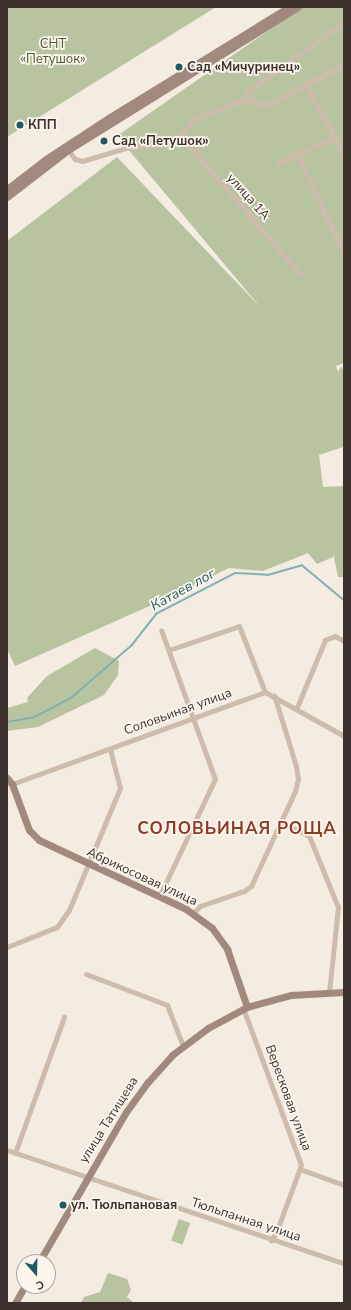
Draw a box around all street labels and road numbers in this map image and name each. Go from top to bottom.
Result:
street label: улица 1А [223,171,273,223]
street label: Соловьиная улица [122,685,234,739]
street label: Абрикосовая улица [84,845,200,909]
street label: Вересковая улица [262,1043,314,1153]
street label: улица Татищева [76,1074,142,1166]
street label: Тюльпанная улица [189,1195,303,1245]

